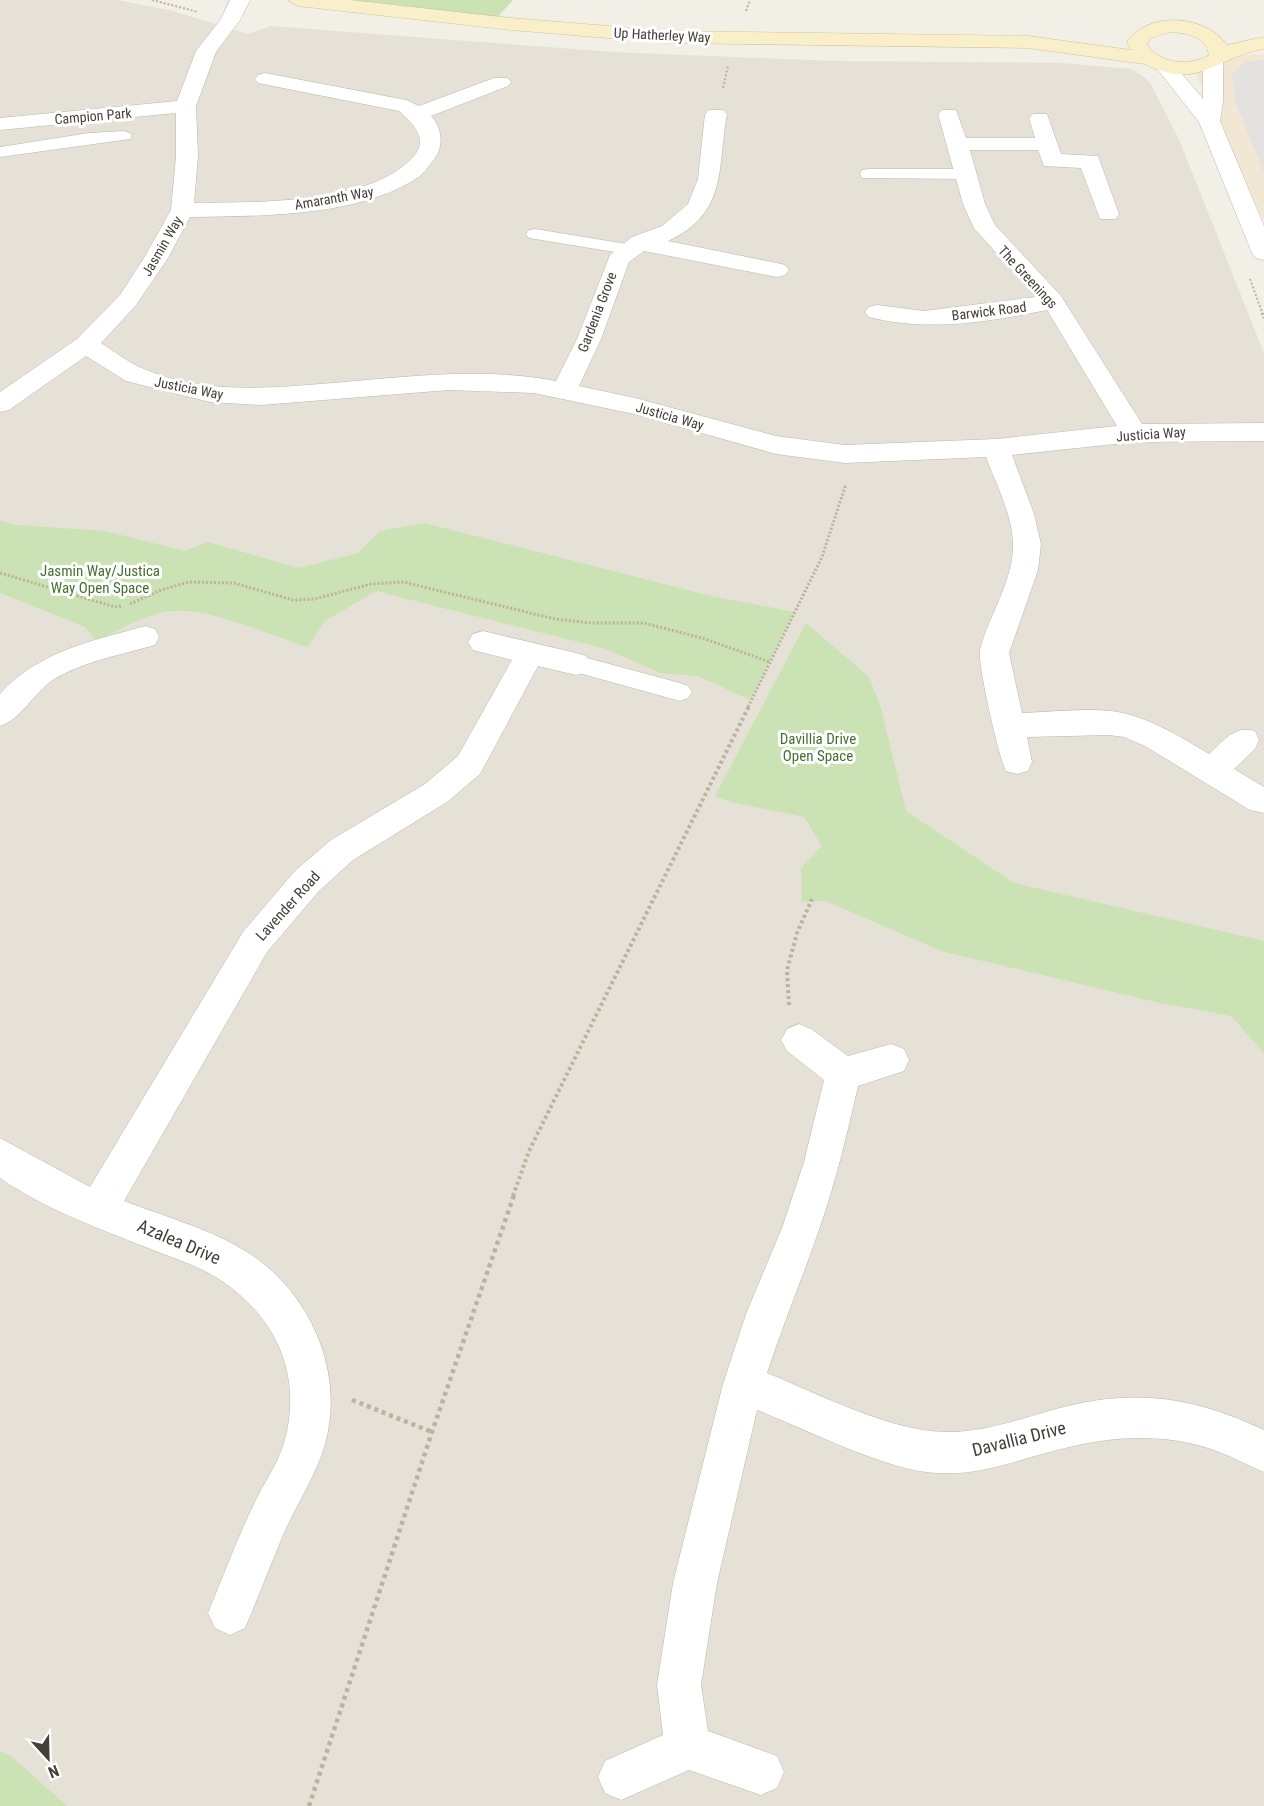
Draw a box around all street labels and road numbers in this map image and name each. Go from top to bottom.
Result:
street label: Up Hatherley Way [613,24,711,46]
street label: Campion Park [54,105,133,127]
street label: Amaranth Way [293,183,375,213]
street label: Jasmin Way [138,213,186,279]
street label: The Greenings [995,243,1061,311]
street label: Gardenia Grove [574,269,620,354]
street label: Barwick Road [951,298,1027,324]
street label: Justicia Way [153,373,225,403]
street label: Justicia Way [634,399,706,433]
street label: Justicia Way [1116,424,1187,444]
street label: Lavender Road [252,867,324,945]
street label: Azalea Drive [134,1215,224,1268]
street label: Davallia Drive [970,1417,1068,1460]

